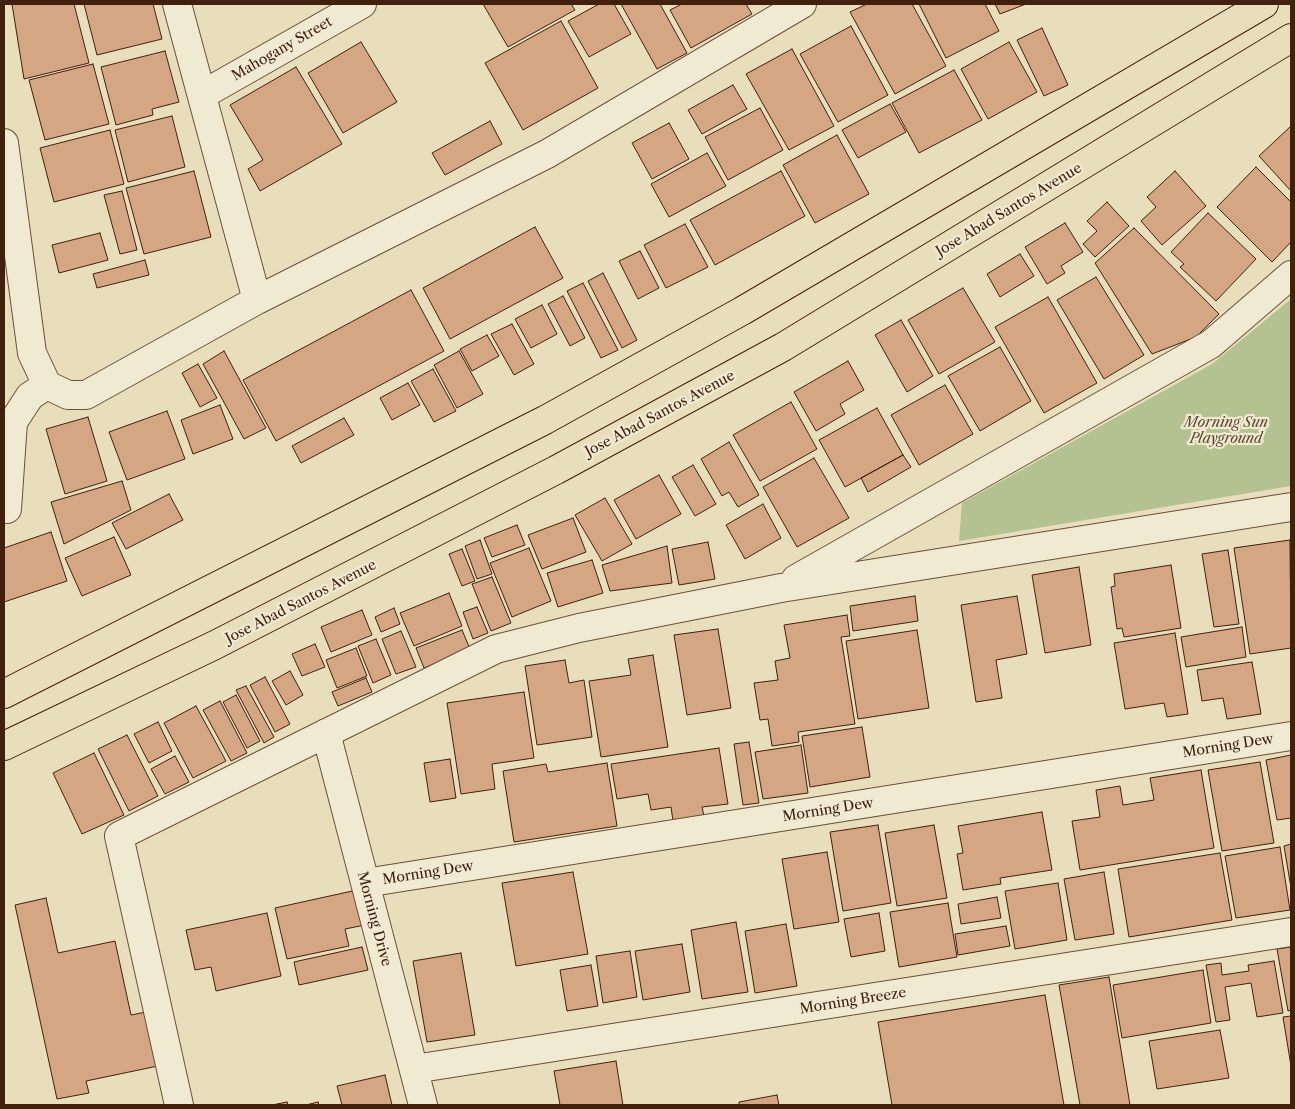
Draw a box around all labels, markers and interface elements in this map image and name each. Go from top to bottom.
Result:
street label: Mahogany Street [229,13,335,85]
street label: Jose Abad Santos Avenue [933,160,1085,260]
street label: Jose Abad Santos Avenue [582,367,738,461]
park label: Morning Sun Playground [1184,415,1268,448]
street label: Jose Abad Santos Avenue [223,557,379,647]
street label: Morning Dew [1181,731,1275,761]
street label: Morning Dew [781,795,875,825]
street label: Morning Dew [381,858,475,888]
street label: Morning Drive [353,870,395,968]
street label: Morning Breeze [799,984,907,1018]

